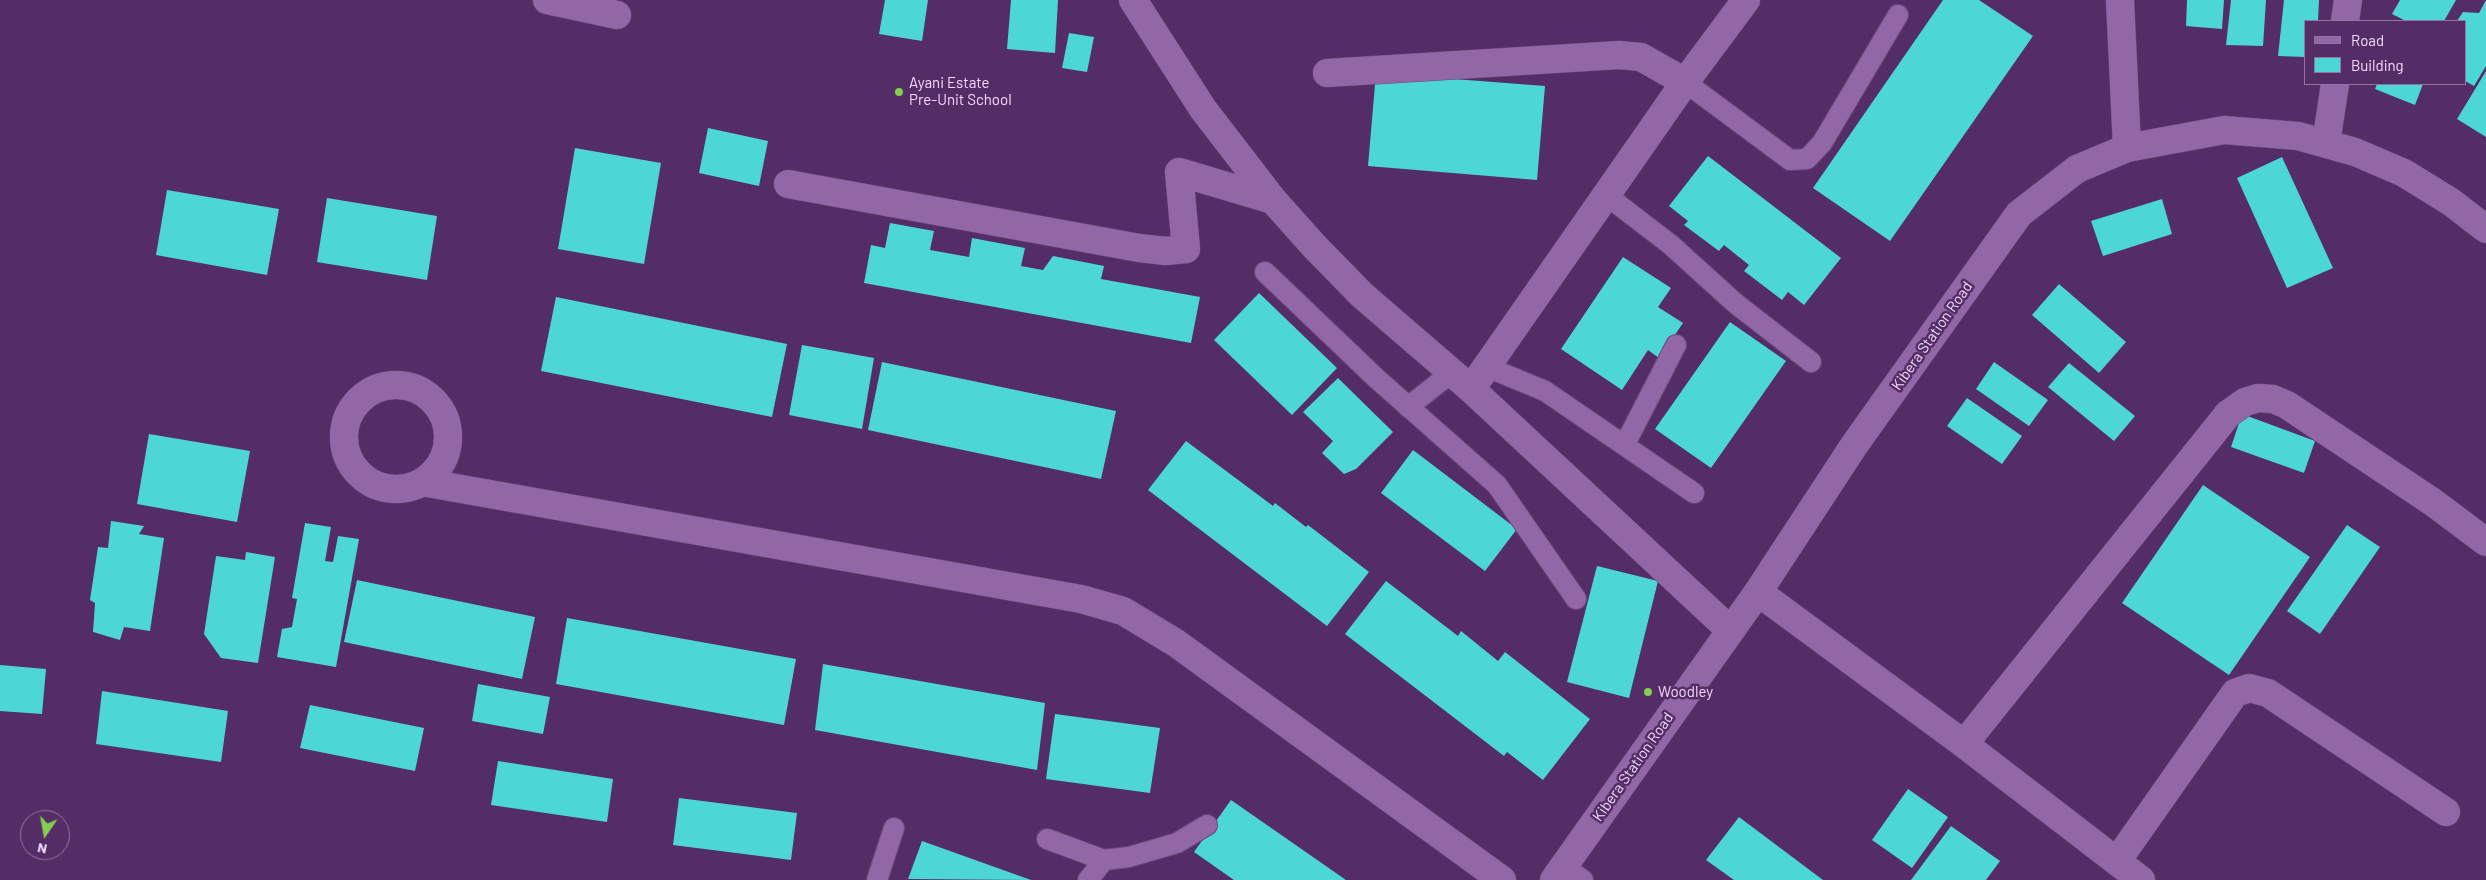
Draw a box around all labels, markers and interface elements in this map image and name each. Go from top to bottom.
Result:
legend [2304,20,2466,85]
text: Road [2351,31,2384,49]
text: Building [2351,56,2404,74]
place label: Ayani Estate Pre-Unit School [909,74,1012,109]
marker: Ayani Estate Pre-Unit School [893,86,905,98]
street label: Kibera Station Road [1888,278,1976,394]
place label: Woodley [1658,683,1713,701]
marker: Woodley [1642,686,1654,698]
street label: Kibera Station Road [1589,709,1677,825]
north arrow [20,810,70,860]
text: N [36,840,48,858]

